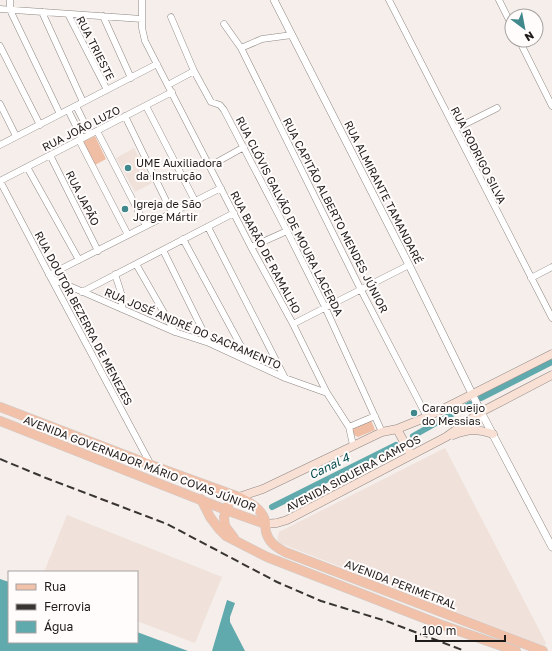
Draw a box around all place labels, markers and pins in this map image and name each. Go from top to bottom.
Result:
place label: UME Auxiliadora da Instrução [136,156,222,182]
marker: UME Auxiliadora da Instrução [123,163,133,173]
place label: Igreja de São Jorge Mártir [133,197,202,223]
marker: Igreja de São Jorge Mártir [120,204,130,214]
place label: Carangueijo do Messias [422,401,486,427]
marker: Carangueijo do Messias [409,408,419,418]

